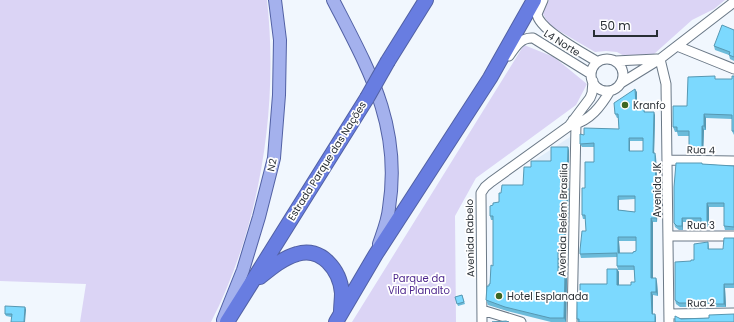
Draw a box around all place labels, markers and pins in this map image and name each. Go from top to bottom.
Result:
place label: Kranfo [633,98,666,113]
marker: Kranfo [620,100,630,110]
place label: Hotel Esplanada [507,289,588,304]
marker: Hotel Esplanada [494,291,504,301]

